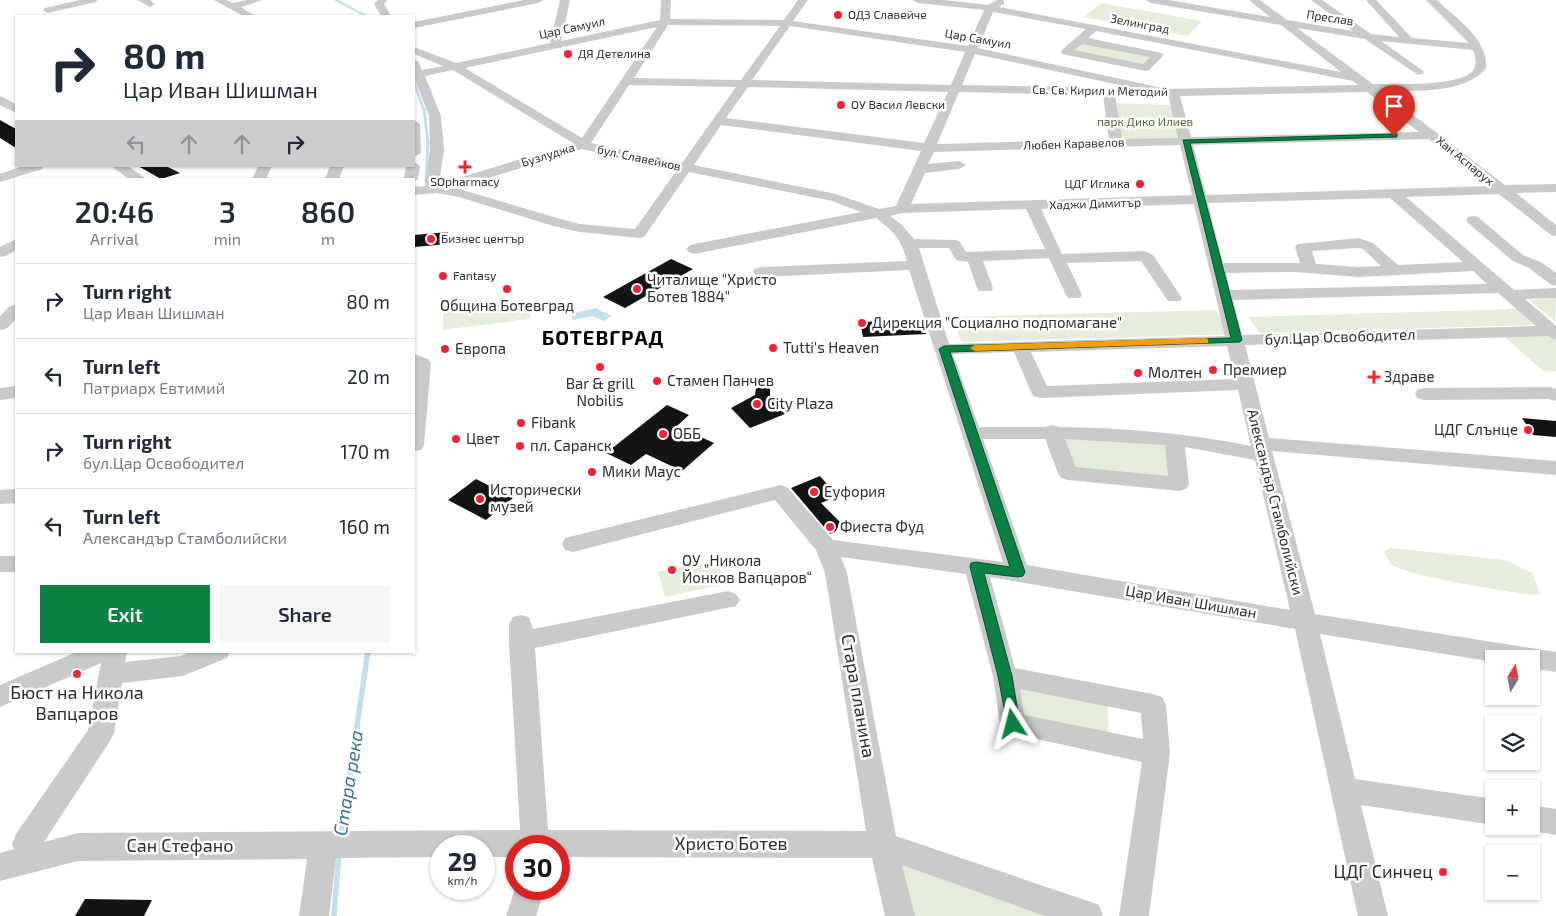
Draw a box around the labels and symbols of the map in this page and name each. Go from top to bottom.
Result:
street label: Преслав [1306,6,1355,28]
place label: ОДЗ Славейче [848,7,927,21]
marker: ОДЗ Славейче [832,9,844,21]
street label: Зелинград [1109,10,1171,36]
street label: Цар Самуил [537,13,606,42]
street label: Цар Самуил [944,25,1012,52]
place label: ДЯ Детелина [578,46,651,60]
marker: ДЯ Детелина [562,48,574,60]
street label: Св. Св. Кирил и Методий [1032,82,1168,98]
pin [1373,85,1415,136]
place label: ОУ Васил Левски [851,97,945,111]
marker: ОУ Васил Левски [835,99,847,111]
park label: парк Дико Илиев [1097,114,1193,128]
street label: Хан Аспарух [1433,133,1498,189]
street label: Любен Каравелов [1023,134,1125,152]
street label: Бузлуджа [519,139,576,170]
street label: бул. Славейков [596,141,682,174]
marker: SOpharmacy [459,161,471,173]
place label: SOpharmacy [430,174,500,188]
place label: ЦДГ Иглика [1065,176,1130,190]
marker: ЦДГ Иглика [1134,178,1146,190]
street label: Хаджи Димитър [1049,194,1141,212]
place label: Бизнес център [441,231,524,245]
marker: Бизнес център [425,233,437,245]
place label: Fantasy [453,268,497,282]
marker: Fantasy [437,270,449,282]
place label: Читалище "Христо Ботев 1884" [647,270,777,305]
marker: Община Ботевград [501,283,513,295]
marker: Читалище "Христо Ботев 1884" [631,283,643,295]
place label: Община Ботевград [440,296,574,314]
place label: Дирекция "Социално подпомагане" [872,313,1122,331]
marker: Дирекция "Социално подпомагане" [856,317,868,329]
street label: бул.Цар Освободител [1264,324,1416,349]
district label: БОТЕВГРАД [542,325,664,349]
place label: Tutti's Heaven [783,338,879,356]
place label: Европа [455,339,506,357]
marker: Tutti's Heaven [767,342,779,354]
marker: Европа [439,343,451,355]
place label: Премиер [1223,360,1287,378]
marker: Bar & grill Nobilis [594,361,606,373]
place label: Молтен [1148,363,1202,381]
marker: Премиер [1207,364,1219,376]
marker: Молтен [1132,367,1144,379]
place label: Здраве [1384,367,1434,385]
place label: Стамен Панчев [667,371,774,389]
marker: Здраве [1368,371,1380,383]
place label: Bar & grill Nobilis [566,374,635,409]
marker: Стамен Панчев [651,375,663,387]
place label: City Plaza [767,394,833,412]
marker: City Plaza [751,398,763,410]
street label: Александър Стамболийски [1244,407,1308,597]
place label: Fibank [531,413,576,431]
marker: Fibank [515,417,527,429]
place label: ЦДГ Слънце [1434,420,1518,438]
place label: ОББ [673,424,701,442]
marker: ЦДГ Слънце [1522,424,1534,436]
marker: ОББ [657,428,669,440]
place label: Цвет [466,429,500,447]
marker: Цвет [450,433,462,445]
place label: пл. Саранск [530,436,612,454]
marker: пл. Саранск [514,440,526,452]
place label: Мики Маус [602,462,681,481]
marker: Мики Маус [586,466,598,478]
place label: Исторически музей [490,480,581,516]
place label: Еуфория [824,482,885,501]
marker: Еуфория [808,486,820,498]
marker: Исторически музей [474,493,486,505]
place label: Фиеста Фуд [840,517,924,536]
marker: Фиеста Фуд [824,521,836,533]
place label: ОУ „Никола Йонков Вапцаров“ [682,551,812,586]
marker: ОУ „Никола Йонков Вапцаров“ [666,564,678,576]
street label: Цар Иван Шишман [1124,581,1258,621]
street label: Стара планина [837,632,881,759]
north arrow [1485,650,1540,705]
marker: Бюст на Никола Вапцаров [71,668,83,680]
place label: Бюст на Никола Вапцаров [10,681,144,724]
position arrow [986,697,1038,749]
water label: Стара река [328,728,367,837]
street label: Христо Ботев [674,832,788,854]
street label: Сан Стефано [127,834,233,856]
speed limit sign: 30 [505,835,570,900]
place label: ЦДГ Синчец [1333,860,1433,882]
marker: ЦДГ Синчец [1437,866,1449,878]

